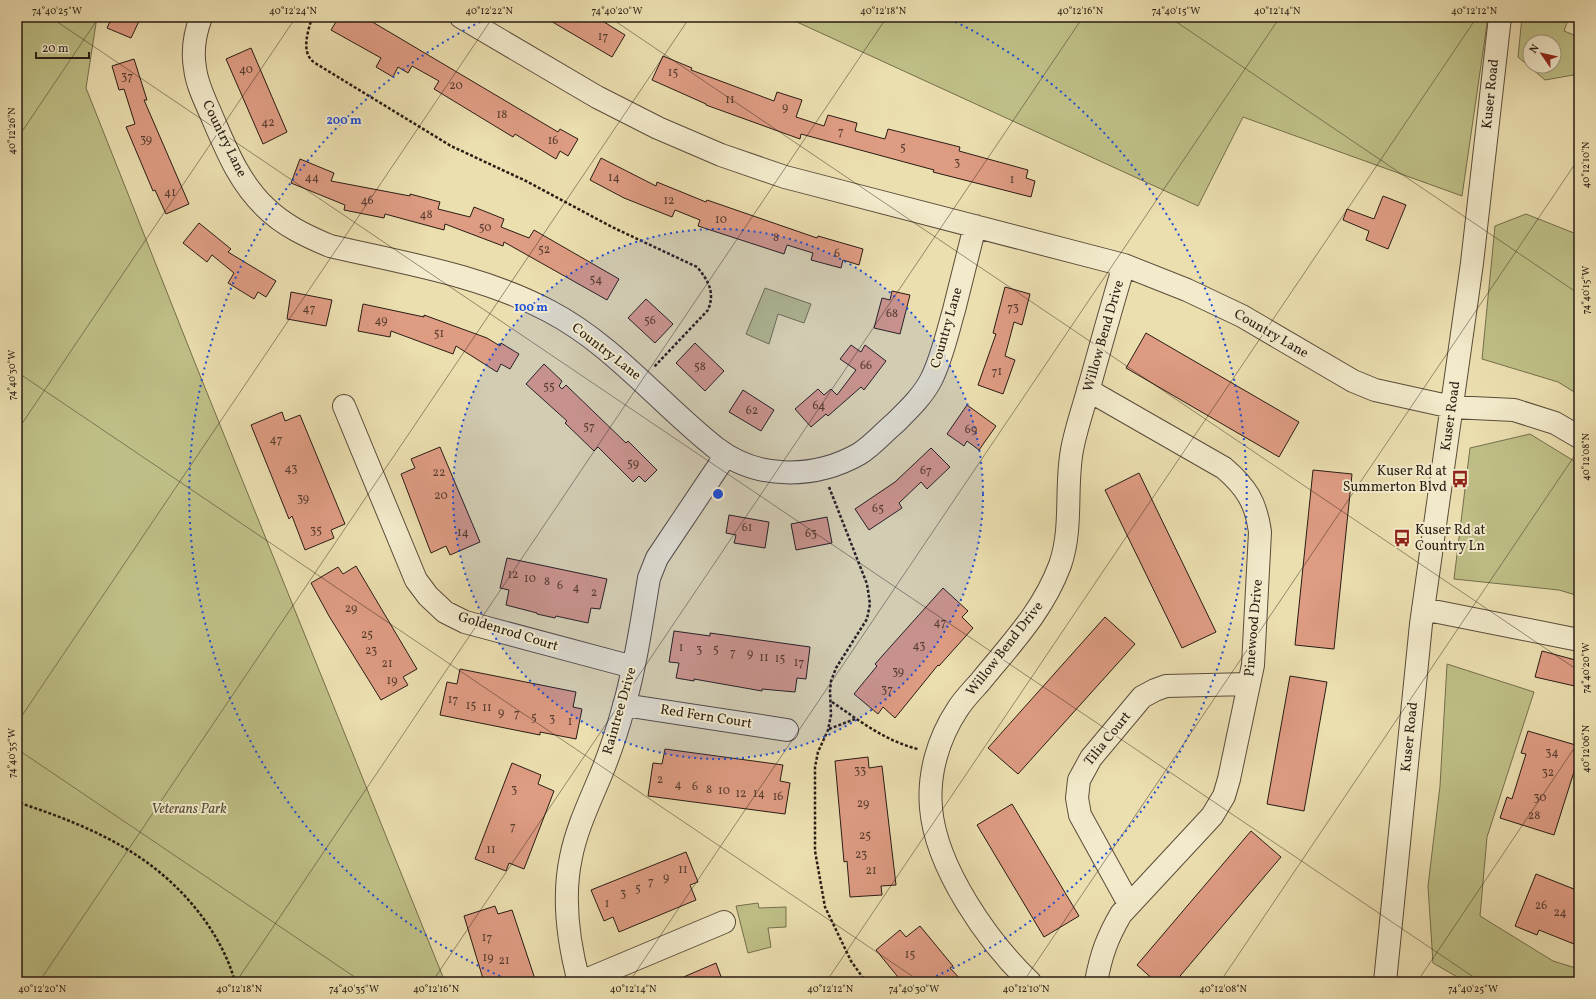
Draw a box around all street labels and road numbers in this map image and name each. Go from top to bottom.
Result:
street label: Kuser Road [1478,58,1504,130]
street label: Country Lane [197,97,251,181]
street label: Willow Bend Drive [1079,278,1129,394]
street label: Country Lane [926,285,968,371]
street label: Country Lane [1230,305,1312,363]
street label: Country Lane [567,319,645,385]
street label: Kuser Road [1437,380,1465,452]
street label: Pinewood Drive [1240,578,1268,677]
street label: Willow Bend Drive [962,597,1048,700]
street label: Goldenrod Court [456,608,561,656]
street label: Raintree Drive [598,665,642,757]
street label: Red Fern Court [659,700,753,734]
street label: Kuser Road [1397,701,1423,773]
street label: Tilia Court [1080,708,1136,770]

